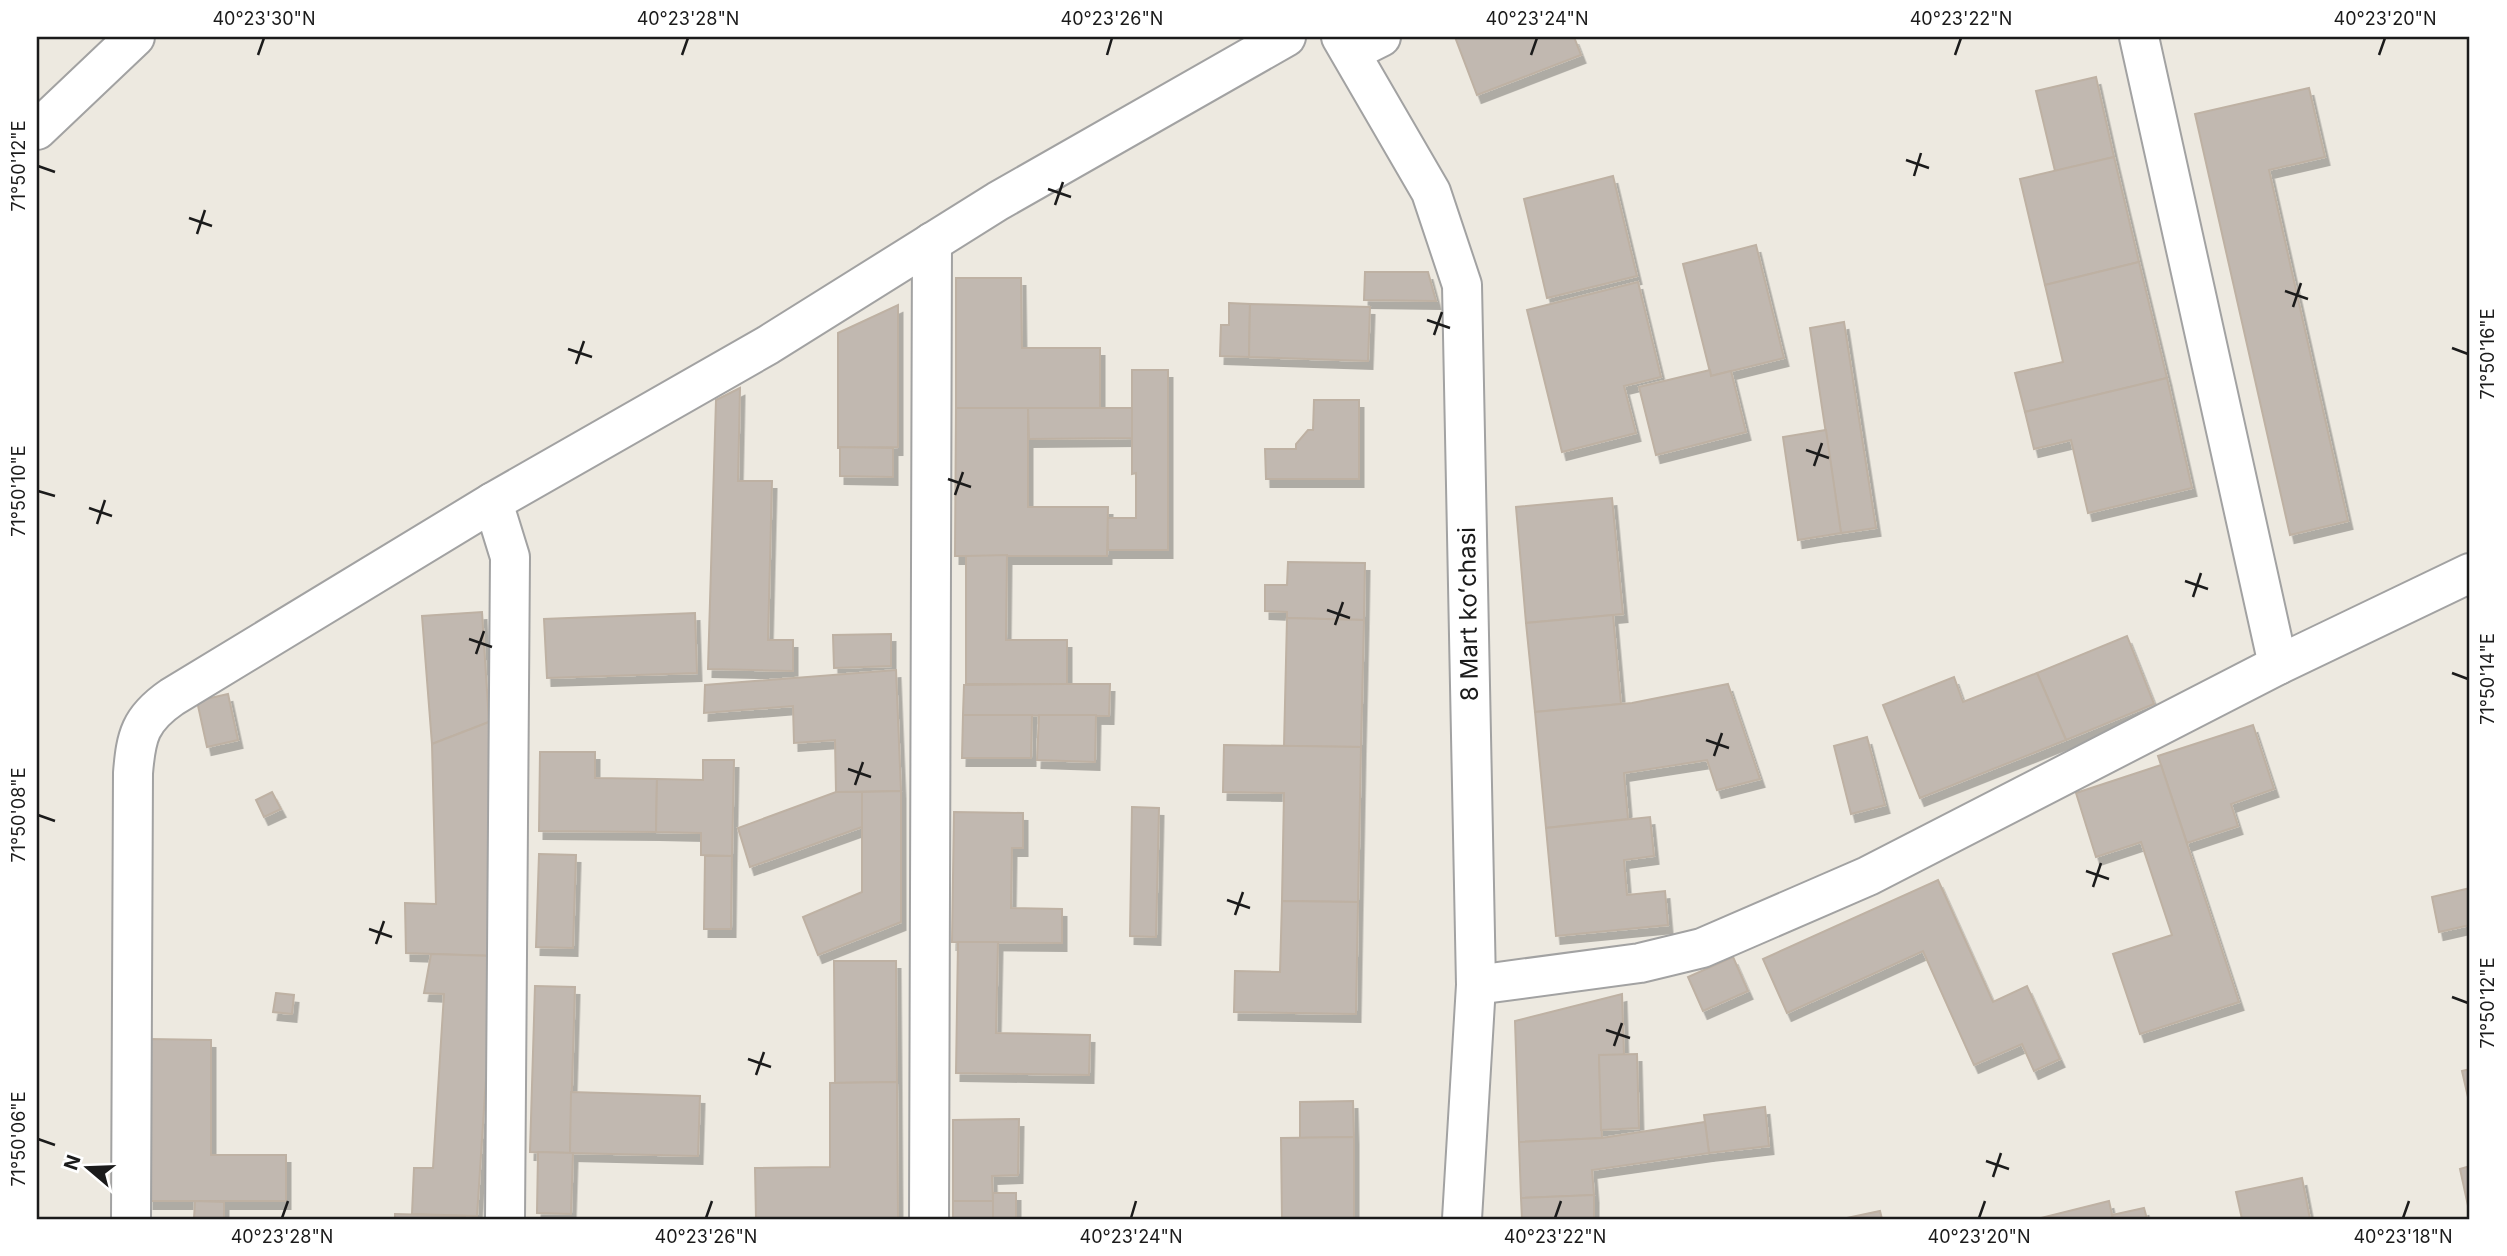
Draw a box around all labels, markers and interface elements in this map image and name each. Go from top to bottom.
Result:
text: 40°23'30"N [212,8,316,29]
text: 40°23'28"N [637,8,739,29]
text: 40°23'26"N [1061,8,1163,29]
text: 40°23'24"N [1486,8,1588,29]
text: 40°23'22"N [1910,8,2012,29]
text: 40°23'20"N [2334,8,2436,29]
text: 71°50'12"E [8,121,29,211]
text: 71°50'16"E [2477,308,2498,400]
text: 71°50'10"E [8,445,29,537]
street label: 8 Mart koʻchasi [1452,527,1484,701]
text: 71°50'14"E [2477,633,2498,725]
text: 71°50'08"E [8,767,29,863]
text: 71°50'12"E [2477,958,2498,1048]
text: 71°50'06"E [8,1091,29,1187]
north arrow [52,1134,122,1204]
text: N [59,1152,86,1173]
text: 40°23'28"N [231,1226,333,1247]
text: 40°23'26"N [655,1226,757,1247]
text: 40°23'24"N [1080,1226,1182,1247]
text: 40°23'22"N [1504,1226,1606,1247]
text: 40°23'20"N [1928,1226,2030,1247]
text: 40°23'18"N [2353,1226,2453,1247]

